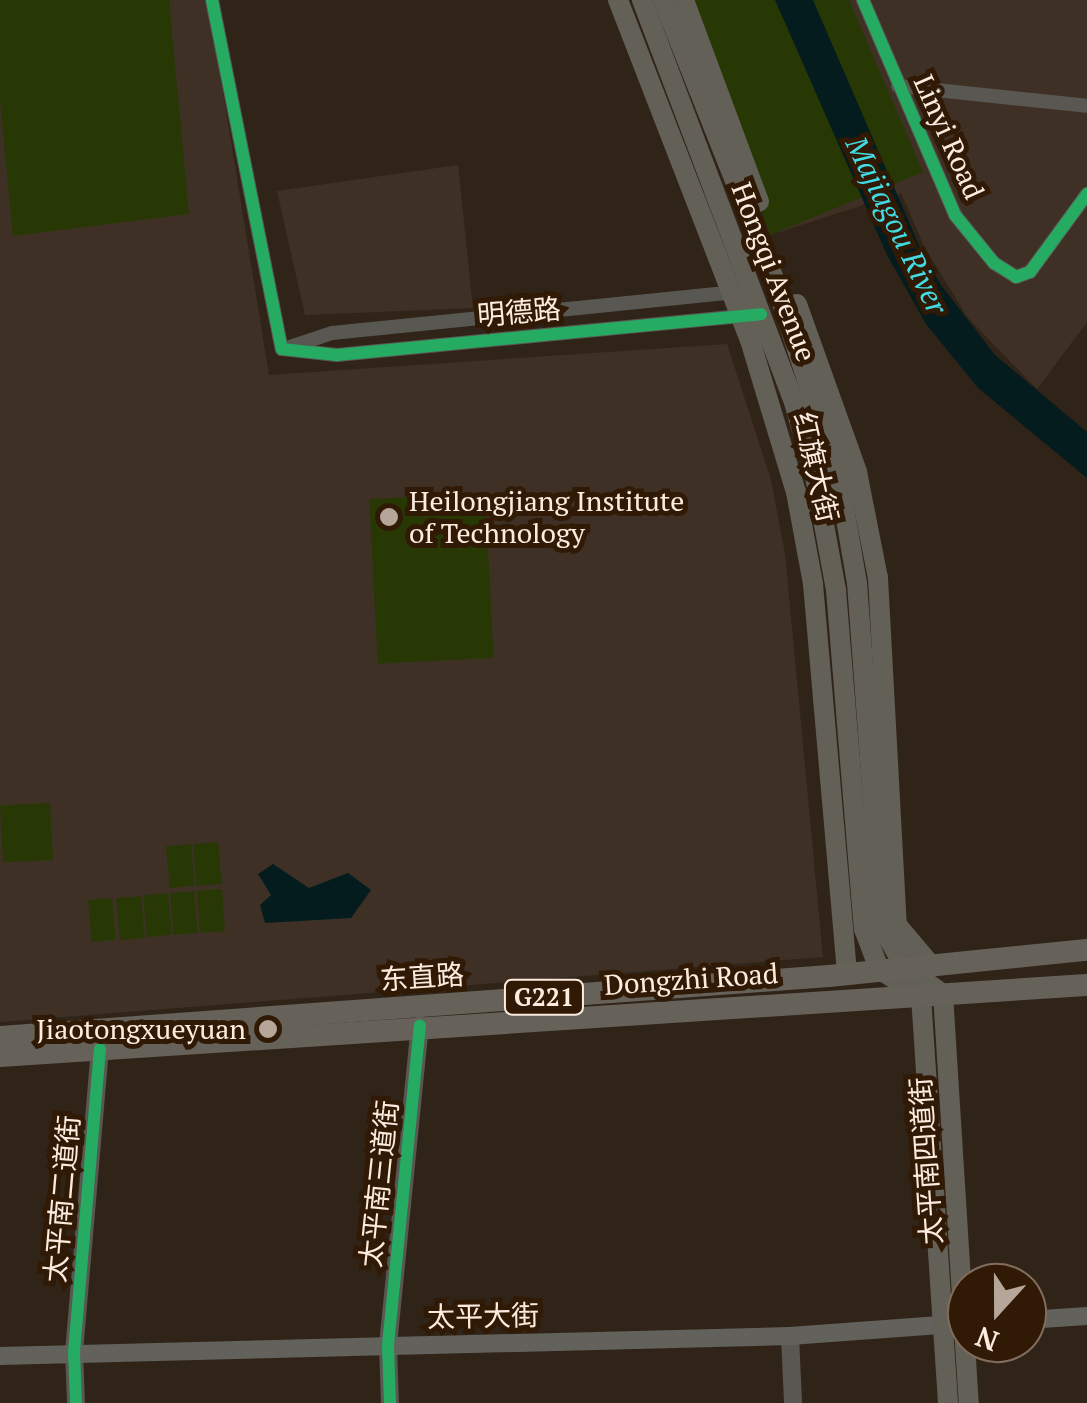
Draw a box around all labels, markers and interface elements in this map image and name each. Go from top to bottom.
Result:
street label: Linyi Road [907,70,991,204]
water label: Majiagou River [838,130,956,320]
street label: Hongqi Avenue [724,178,824,366]
street label: 明德路 [476,292,562,332]
street label: 红旗大街 [787,409,845,525]
place label: Heilongjiang Institute of Technology [409,484,684,550]
marker: Heilongjiang Institute of Technology [378,506,400,528]
street label: Dongzhi Road [603,956,779,1002]
street label: 东直路 [379,957,465,997]
road number: G221 [502,977,586,1017]
place label: Jiaotongxueyuan [36,1012,246,1046]
marker: Jiaotongxueyuan [255,1016,281,1042]
street label: 太平南四道街 [903,1076,949,1246]
street label: 太平南三道街 [354,1099,404,1269]
street label: 太平南二道街 [38,1114,86,1284]
north arrow [947,1263,1047,1363]
street label: 太平大街 [427,1298,539,1334]
text: N [970,1319,1003,1361]

